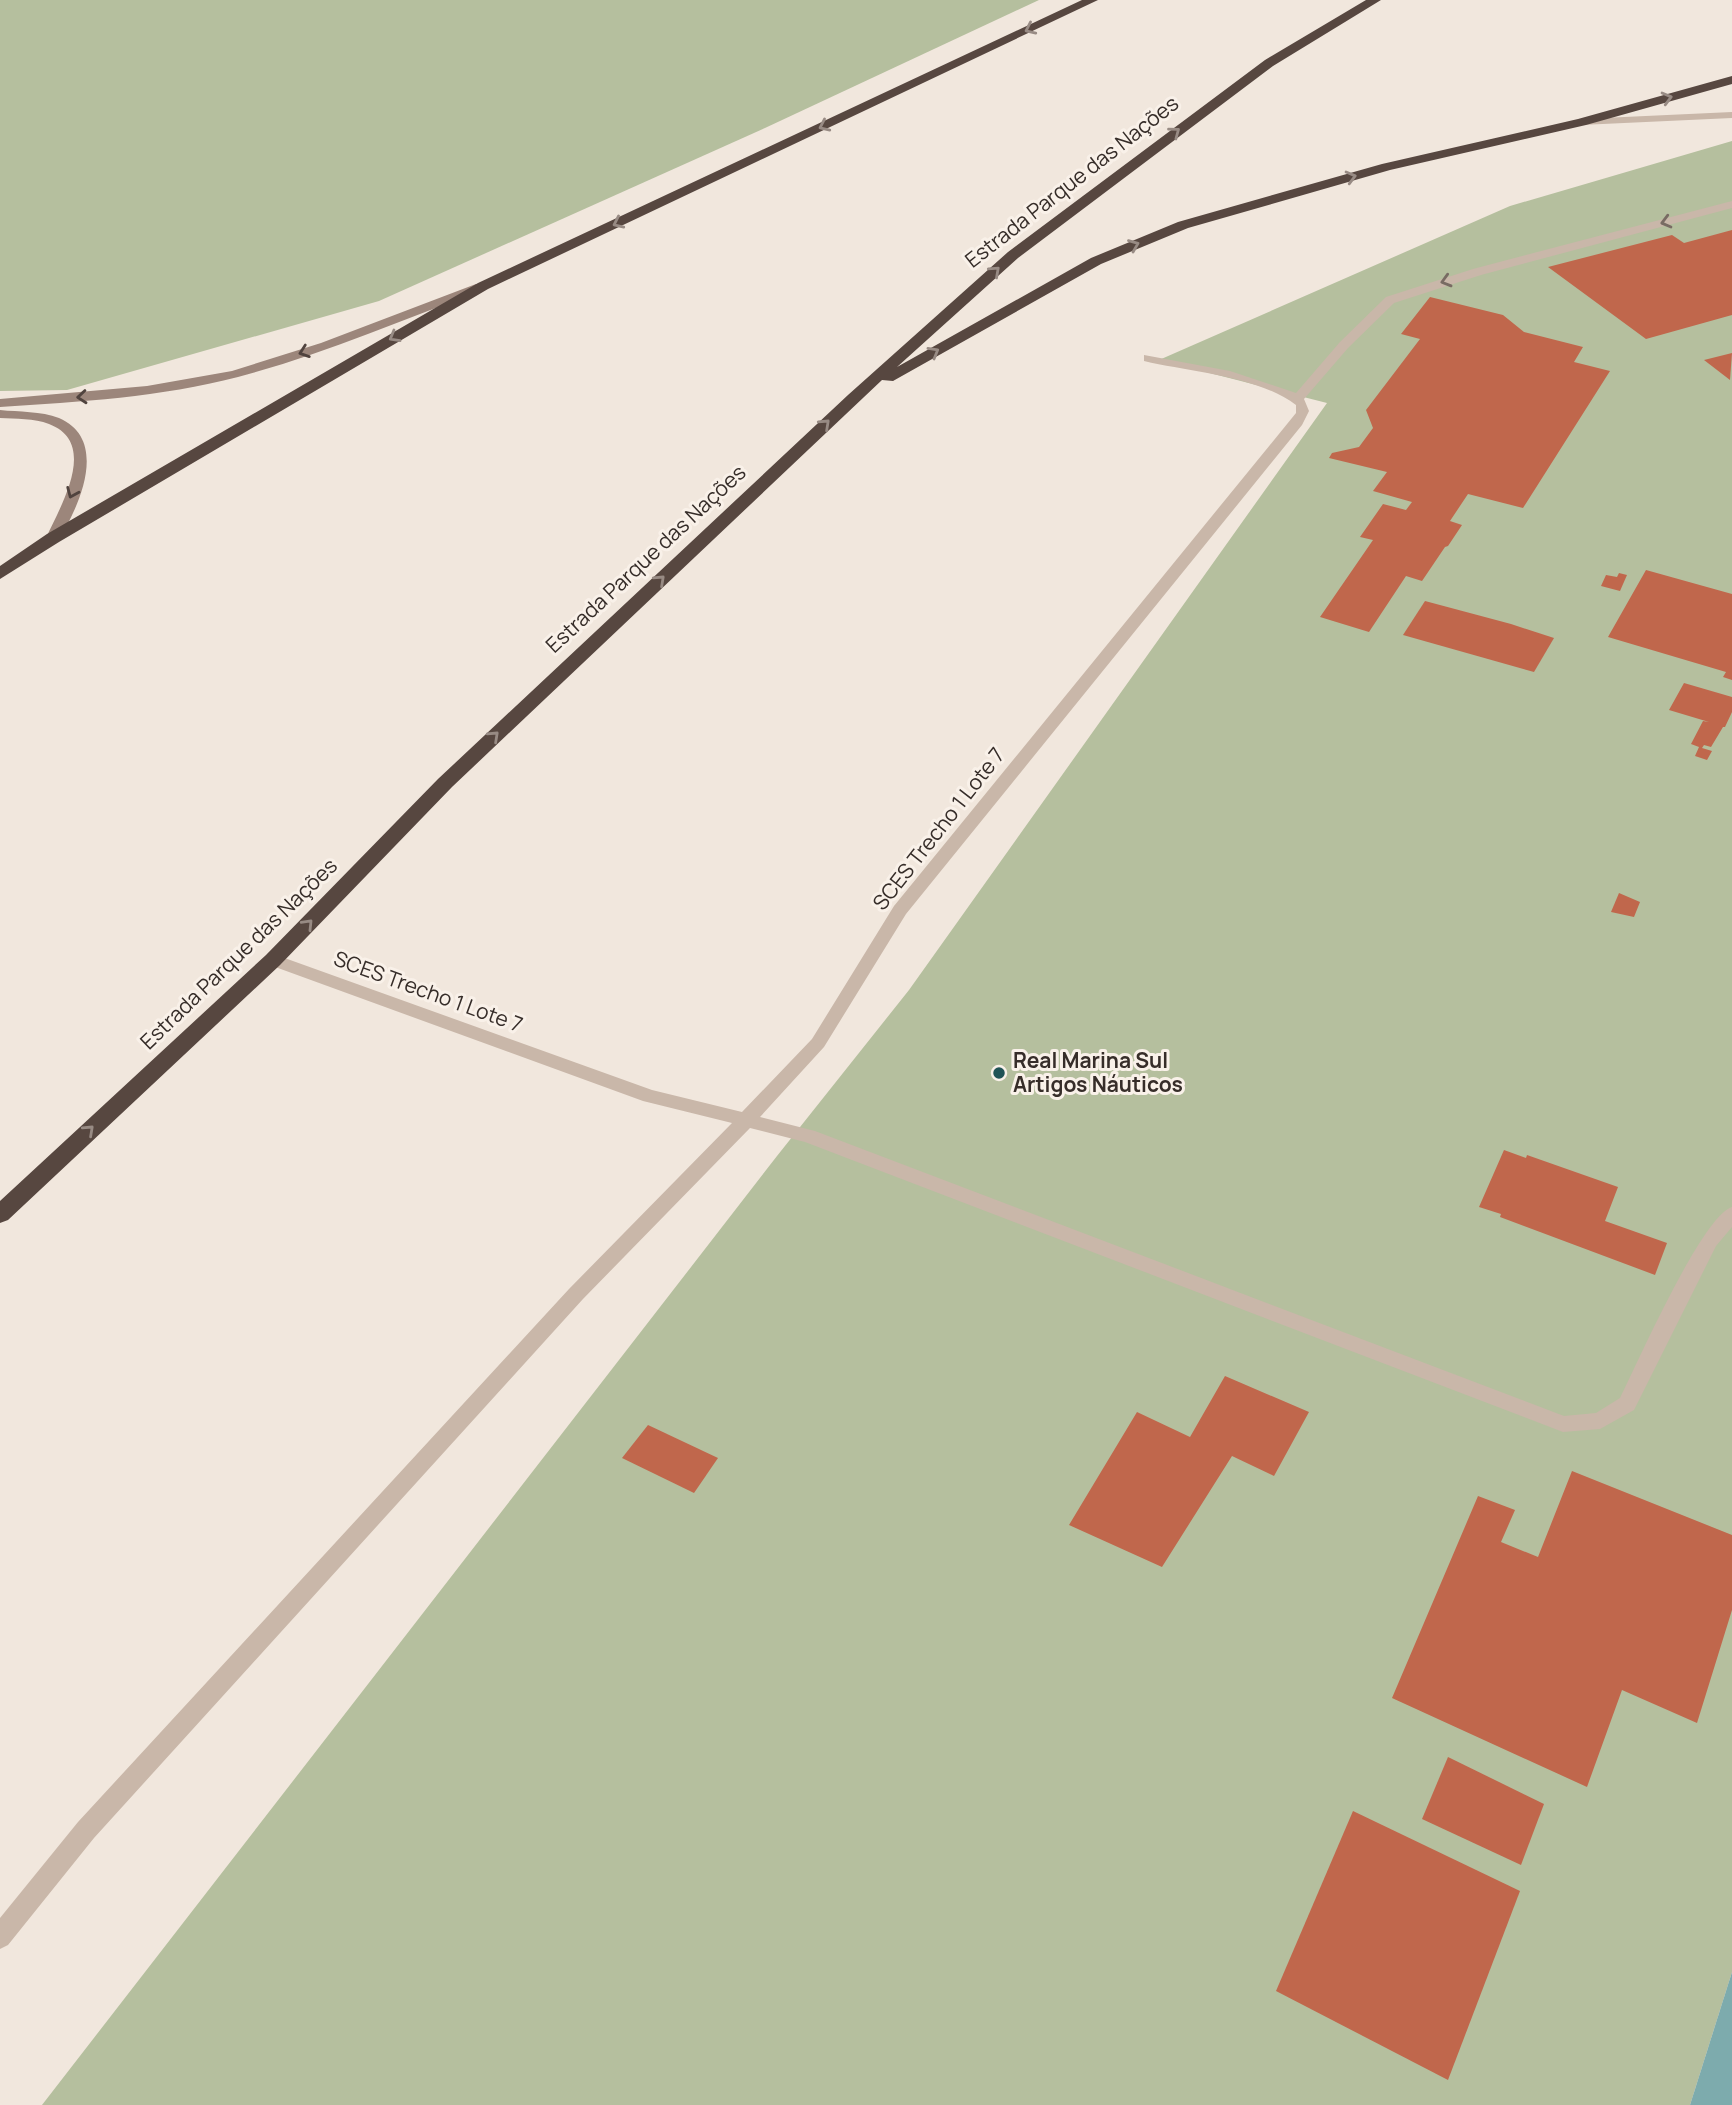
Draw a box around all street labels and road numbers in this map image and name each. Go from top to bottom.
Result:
street label: Estrada Parque das Nações [959,89,1184,273]
street label: Estrada Parque das Nações [539,458,751,658]
street label: SCES Trecho 1 Lote 7 [866,741,1010,915]
street label: Estrada Parque das Nações [134,852,343,1055]
street label: SCES Trecho 1 Lote 7 [330,944,527,1038]

